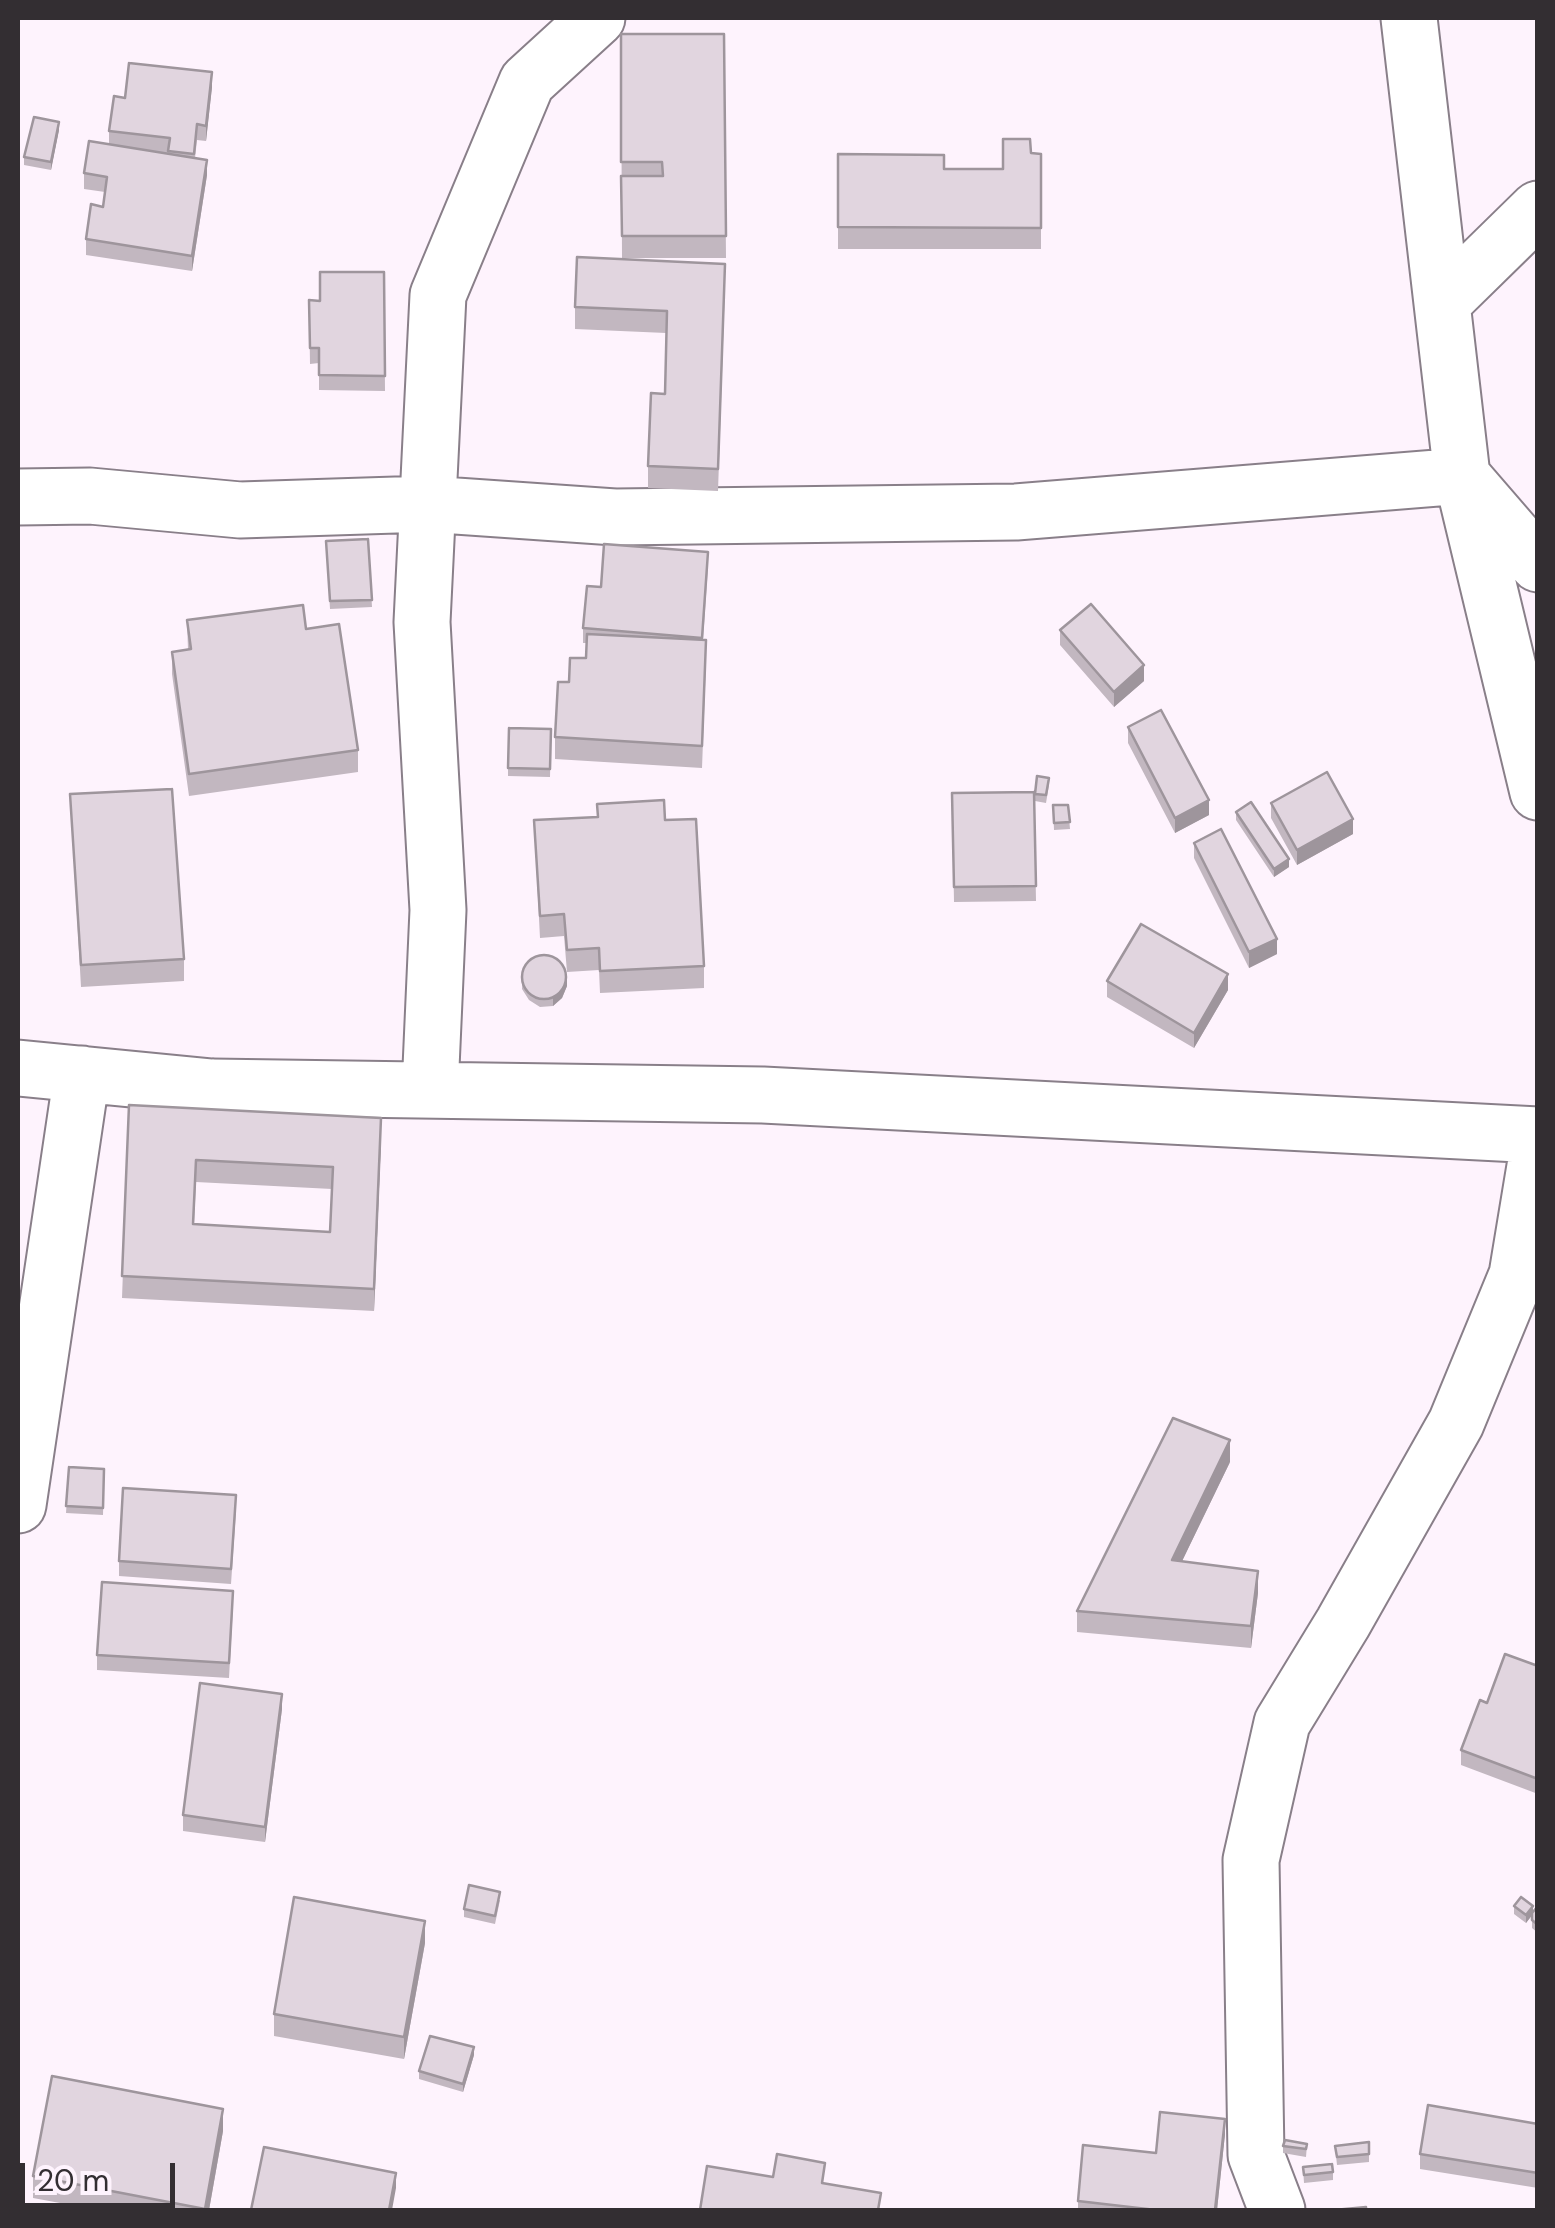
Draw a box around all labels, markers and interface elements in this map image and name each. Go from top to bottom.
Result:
scale bar [25,2143,180,2205]
text: 20 m [37,2161,109,2200]

